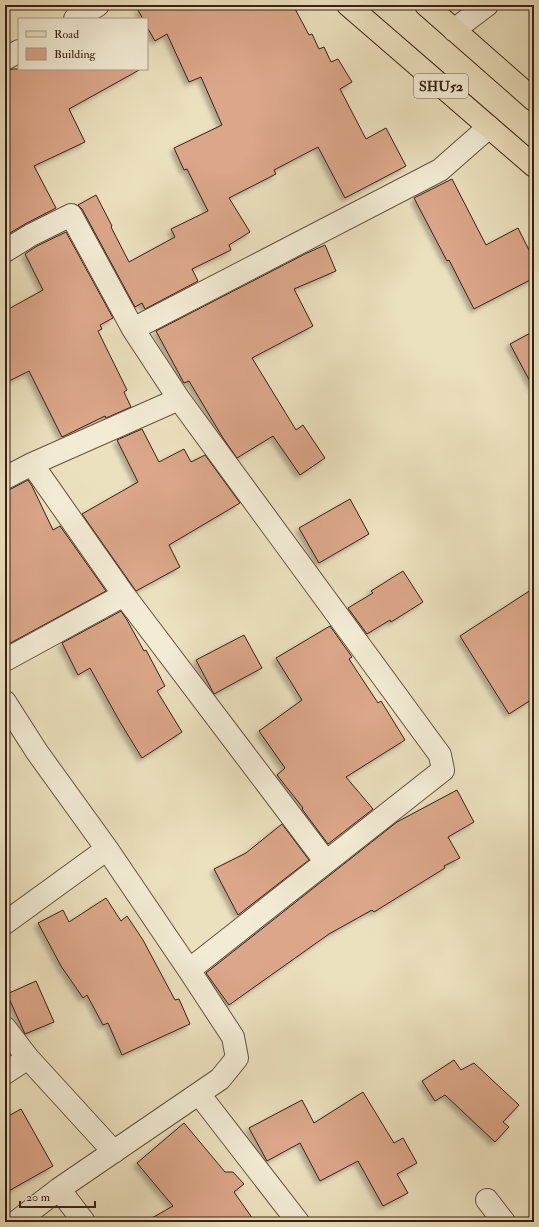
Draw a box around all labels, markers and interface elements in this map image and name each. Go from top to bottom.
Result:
legend [18,18,148,70]
text: Road [54,27,79,42]
text: Building [54,47,97,62]
road number: SHU52 [414,74,468,98]
scale bar [20,1183,95,1209]
text: 20 m [26,1190,51,1205]

